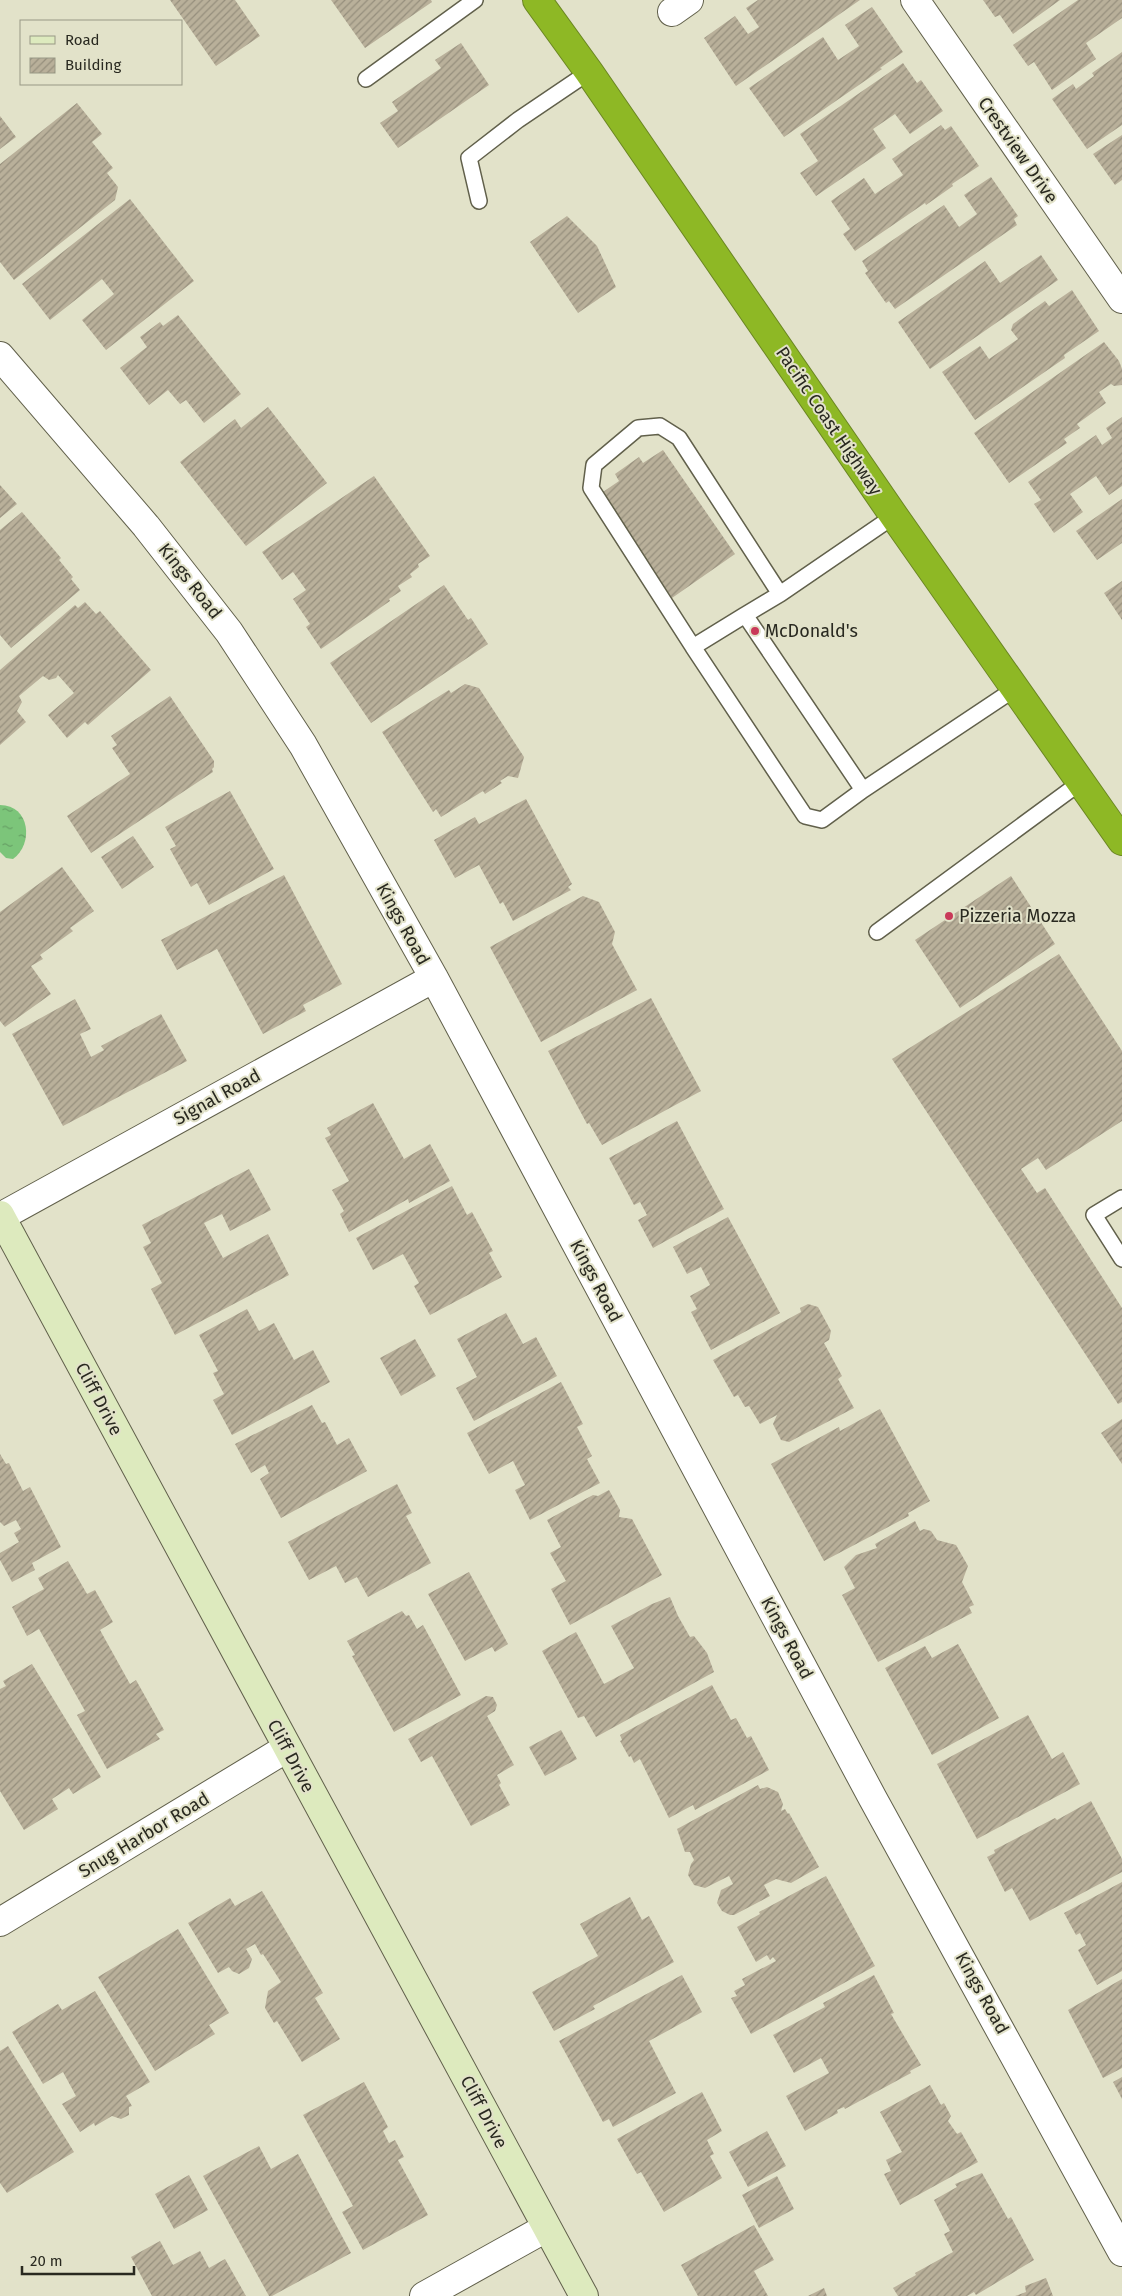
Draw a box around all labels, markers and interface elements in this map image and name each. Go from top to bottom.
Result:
legend [20,20,182,85]
text: Road [65,31,100,49]
text: Building [65,56,121,74]
street label: Crestview Drive [973,93,1063,207]
street label: Pacific Coast Highway [771,343,887,500]
street label: Kings Road [154,539,226,623]
place label: McDonald's [765,620,858,642]
marker: McDonald's [749,625,761,637]
street label: Kings Road [372,879,434,969]
place label: Pizzeria Mozza [959,905,1076,927]
marker: Pizzeria Mozza [943,910,955,922]
street label: Signal Road [170,1064,264,1130]
street label: Kings Road [565,1236,627,1326]
street label: Cliff Drive [71,1359,127,1439]
street label: Kings Road [756,1593,818,1683]
street label: Cliff Drive [263,1716,319,1796]
street label: Snug Harbor Road [75,1787,213,1883]
street label: Kings Road [951,1948,1013,2038]
street label: Cliff Drive [456,2072,512,2152]
scale bar [22,2244,135,2276]
text: 20 m [30,2252,63,2270]

